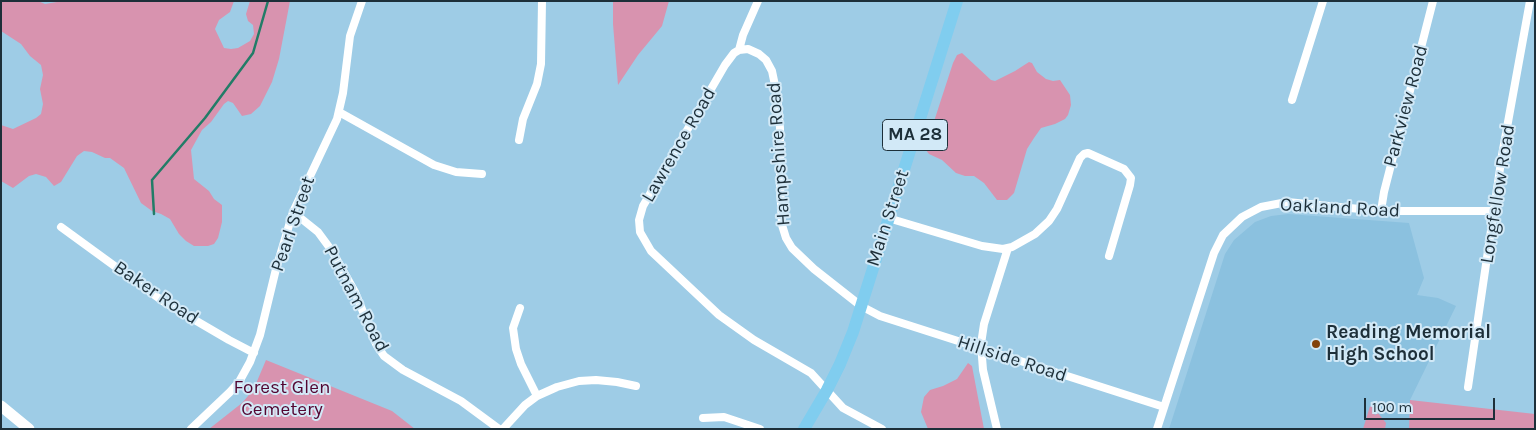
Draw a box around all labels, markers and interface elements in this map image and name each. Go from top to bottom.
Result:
street label: Parkview Road [1379,42,1433,170]
street label: Hampshire Road [763,81,795,227]
street label: Lawrence Road [637,83,721,207]
road number: MA 28 [882,120,948,150]
street label: Longfellow Road [1476,123,1520,265]
street label: Main Street [862,167,914,269]
street label: Pearl Street [266,173,320,275]
street label: Oakland Road [1279,193,1401,223]
street label: Putnam Road [318,242,394,356]
street label: Baker Road [109,256,203,330]
place label: Reading Memorial High School [1326,322,1491,366]
street label: Hillside Road [954,331,1070,387]
marker: Reading Memorial High School [1310,338,1322,350]
park label: Forest Glen Cemetery [234,377,330,421]
scale bar [1366,388,1497,420]
text: 100 m [1372,398,1412,416]

